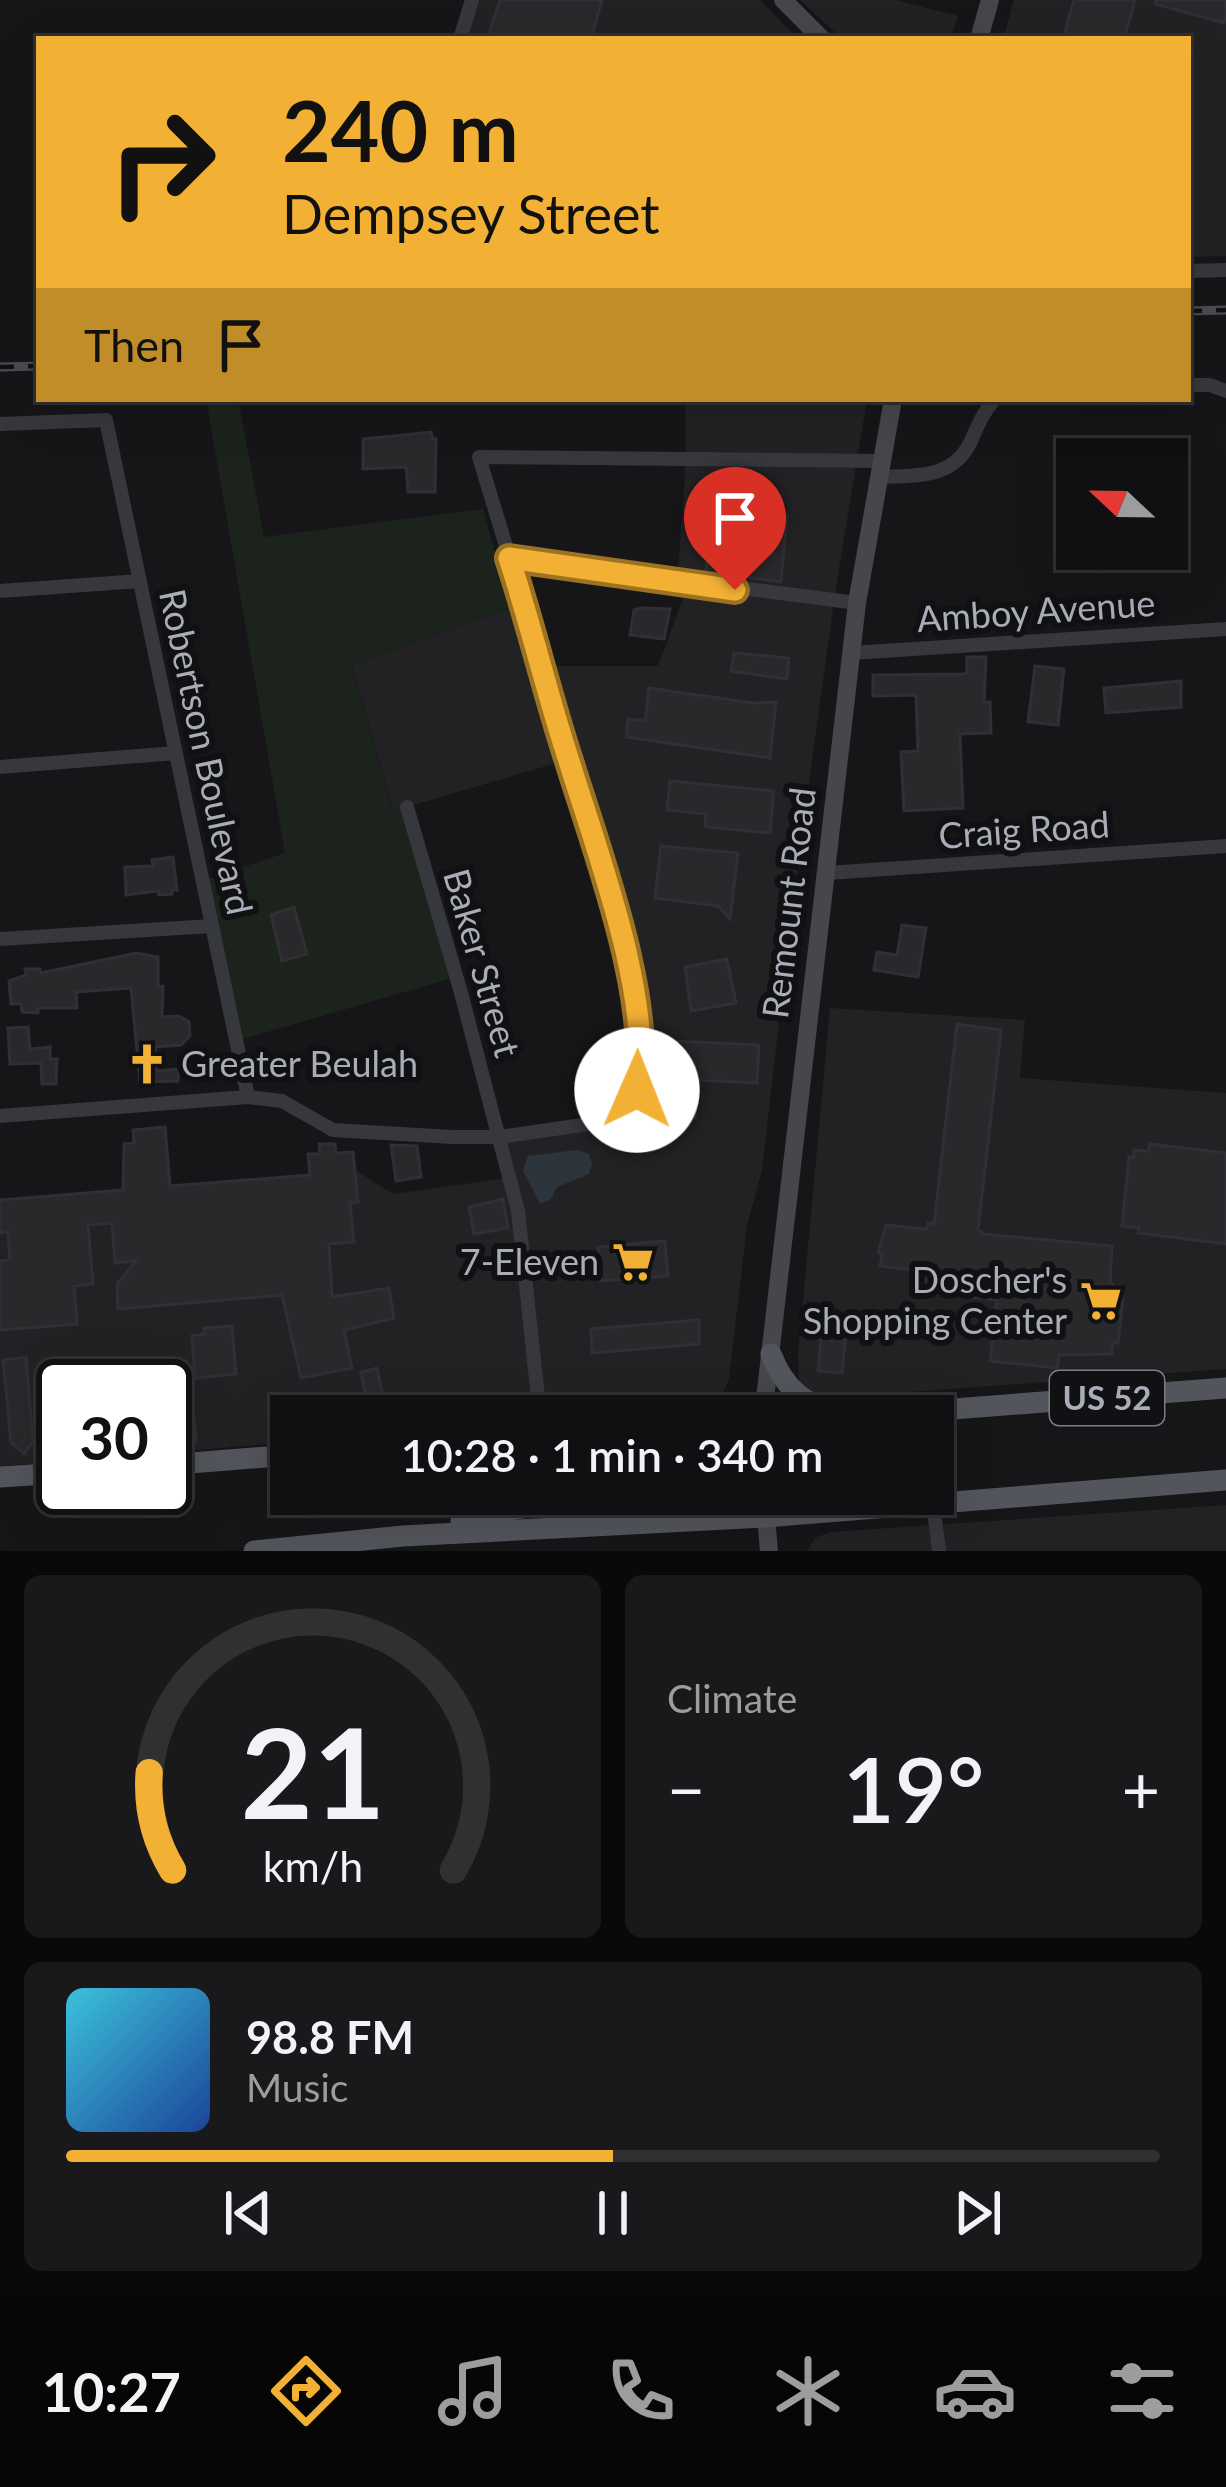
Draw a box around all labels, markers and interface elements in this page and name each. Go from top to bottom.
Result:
text: 240 m [282,79,519,180]
icon: right [84,84,240,240]
text: Dempsey Street [282,181,660,246]
icon: arrive [208,312,274,378]
text: Then [84,318,184,372]
north arrow [1056,438,1188,570]
map controls [1056,438,1188,570]
pin [684,467,786,590]
icon: arrive [702,485,768,551]
street label: Amboy Avenue [915,580,1157,640]
street label: Robertson Boulevard [151,585,263,919]
street label: Remount Road [752,785,824,1021]
street label: Craig Road [937,801,1111,857]
street label: Baker Street [435,864,531,1062]
position arrow [574,1027,700,1153]
church icon: Greater Beulah [124,1041,170,1087]
place label: Greater Beulah [181,1041,418,1085]
place label: 7-Eleven [460,1239,599,1283]
supermarket icon: 7-Eleven [610,1239,656,1285]
place label: Doscher's Shopping Center [803,1257,1067,1342]
supermarket icon: Doscher's Shopping Center [1078,1278,1124,1324]
speed limit sign: 30 [36,1359,192,1515]
road number: US 52 [1050,1371,1164,1425]
text: 10:28 · 1 min · 340 m [401,1428,823,1482]
text: Climate [667,1675,797,1721]
text: 21 [240,1696,385,1846]
text: 19° [843,1734,984,1842]
text: − [667,1749,705,1828]
text: + [1122,1749,1160,1828]
text: km/h [262,1839,363,1890]
text: 98.8 FM [246,2010,414,2064]
text: Music [246,2064,348,2110]
icon: previous [215,2180,281,2246]
icon: pause [580,2180,646,2246]
icon: next [945,2180,1011,2246]
icon: directions [264,2349,348,2433]
icon: music [431,2349,515,2433]
icon: phone [599,2349,683,2433]
icon: climate [766,2349,850,2433]
icon: car [933,2349,1017,2433]
icon: filters [1100,2349,1184,2433]
text: 10:27 [42,2359,181,2424]

